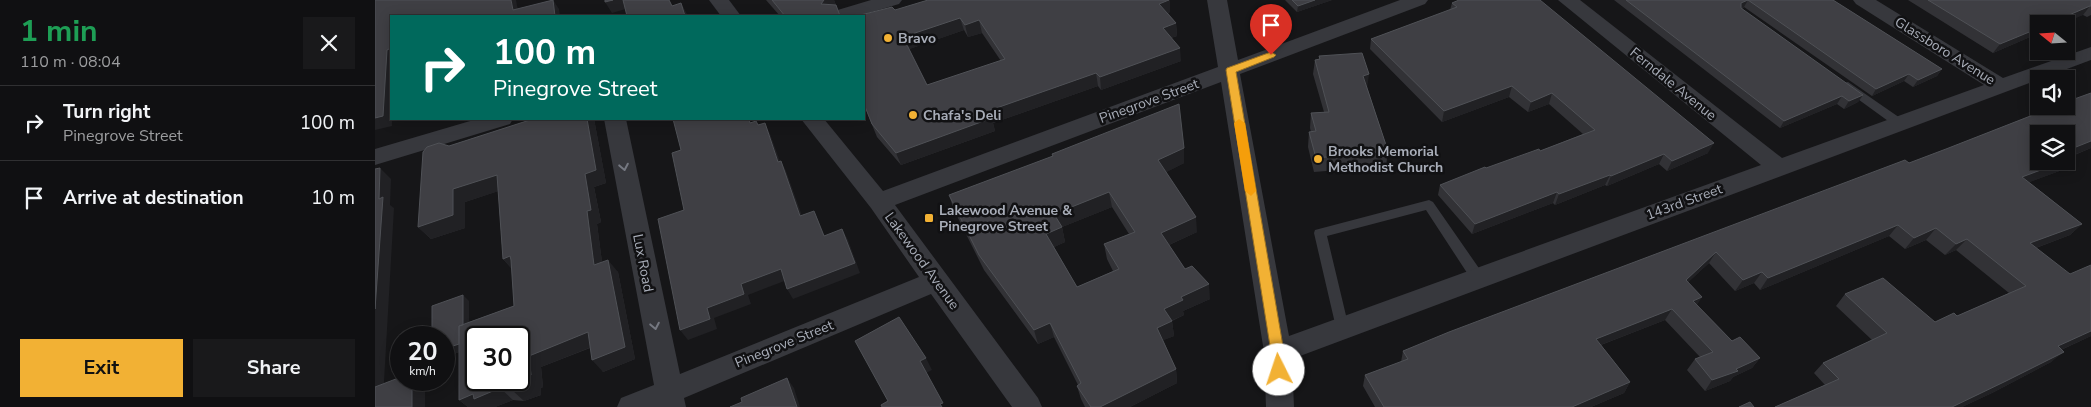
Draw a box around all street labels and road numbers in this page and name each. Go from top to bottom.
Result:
street label: Glassboro Avenue [1891,12,1999,90]
street label: Ferndale Avenue [1626,43,1720,125]
street label: Pinegrove Street [1097,74,1202,128]
street label: 143rd Street [1643,179,1725,225]
street label: Lakewood Avenue [880,209,964,313]
street label: Lux Road [628,232,658,294]
street label: Pinegrove Street [732,316,836,372]

